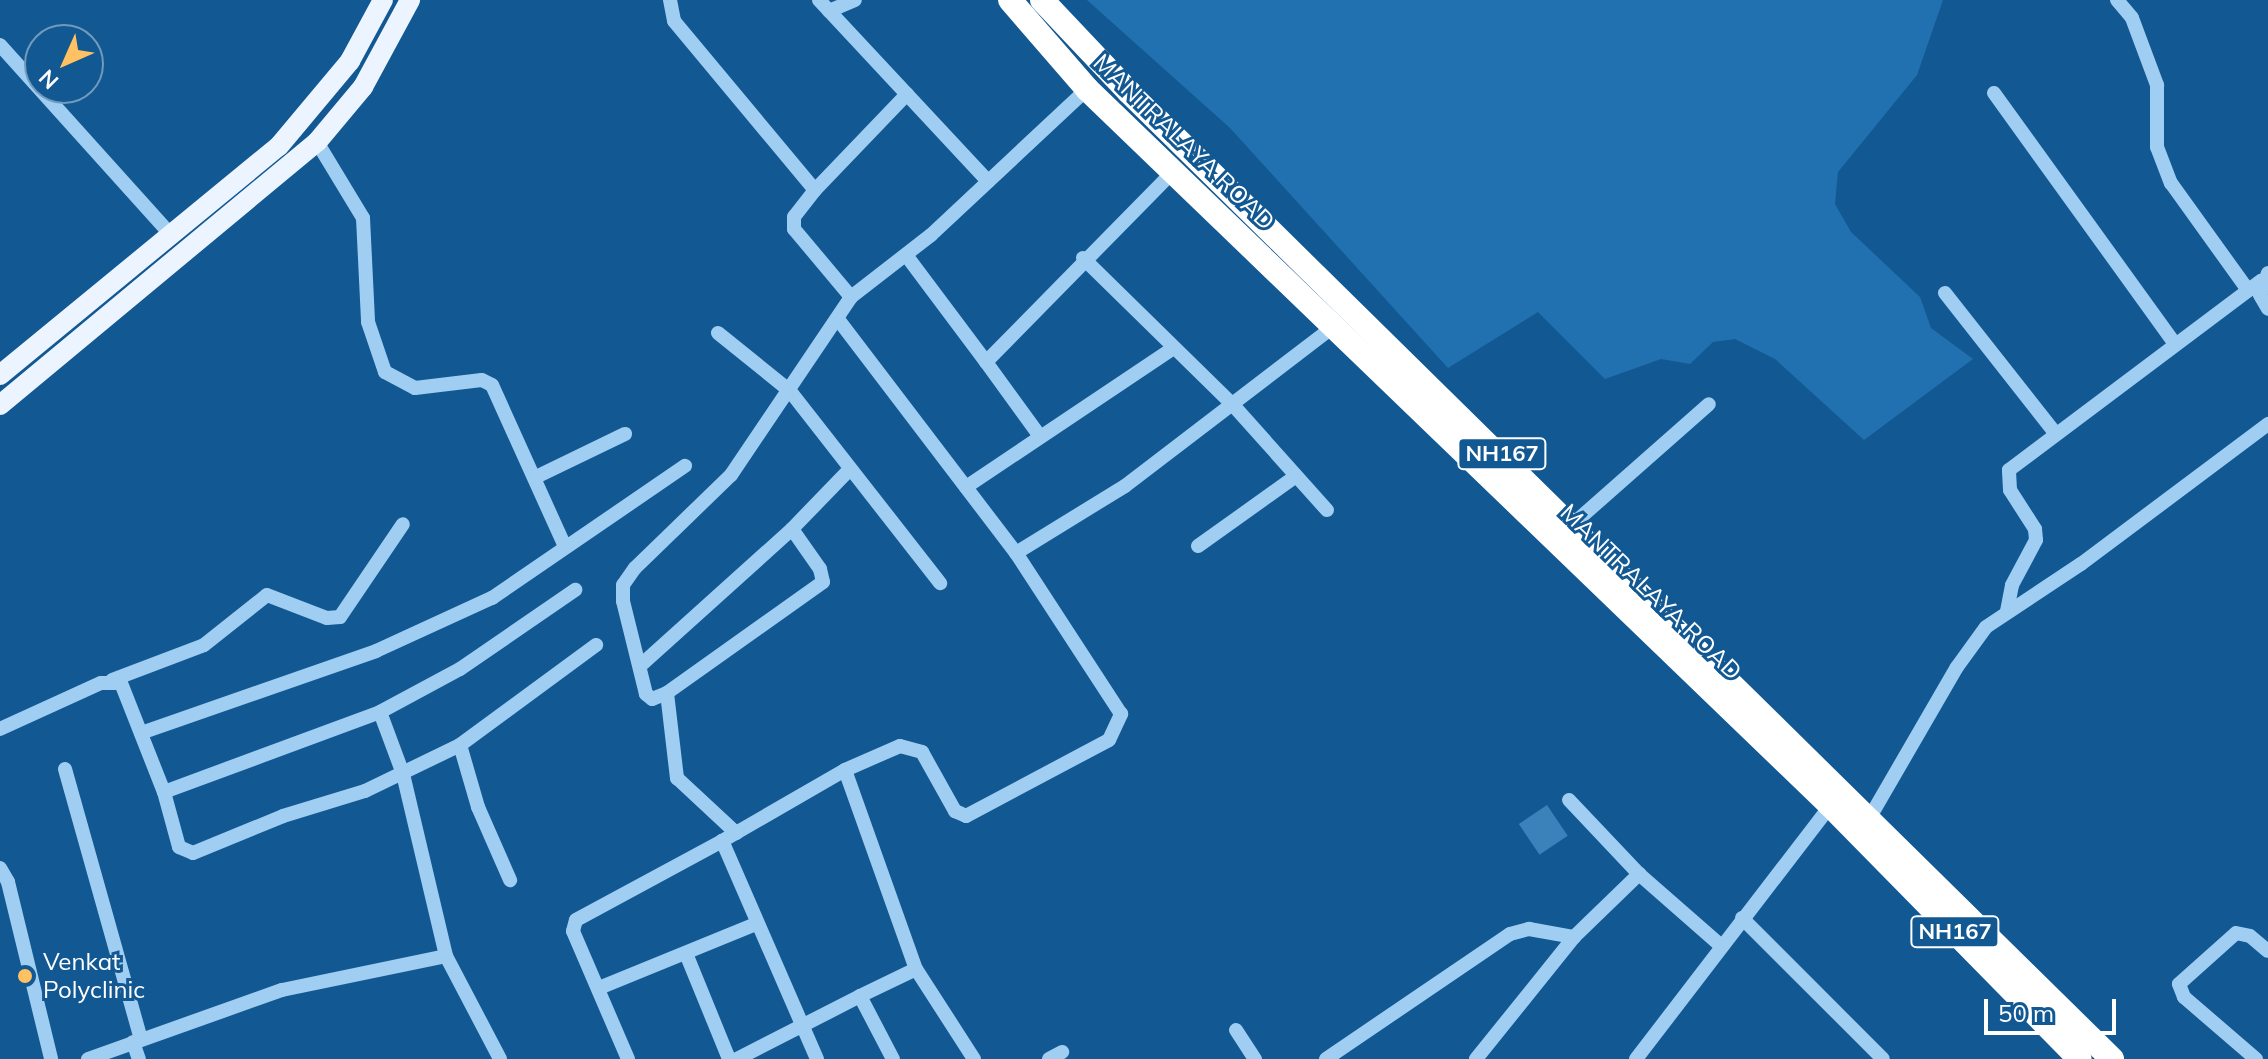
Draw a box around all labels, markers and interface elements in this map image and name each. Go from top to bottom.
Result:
north arrow [24,24,104,104]
street label: MANTRALAYA ROAD [1087,48,1281,236]
text: N [33,64,64,95]
road number: NH167 [1456,436,1548,472]
street label: MANTRALAYA ROAD [1554,498,1748,686]
road number: NH167 [1909,914,2001,950]
place label: Venkat Polyclinic [43,948,145,1004]
marker: Venkat Polyclinic [14,965,36,987]
scale bar [1988,983,2120,1033]
text: 50 m [1998,998,2054,1028]

